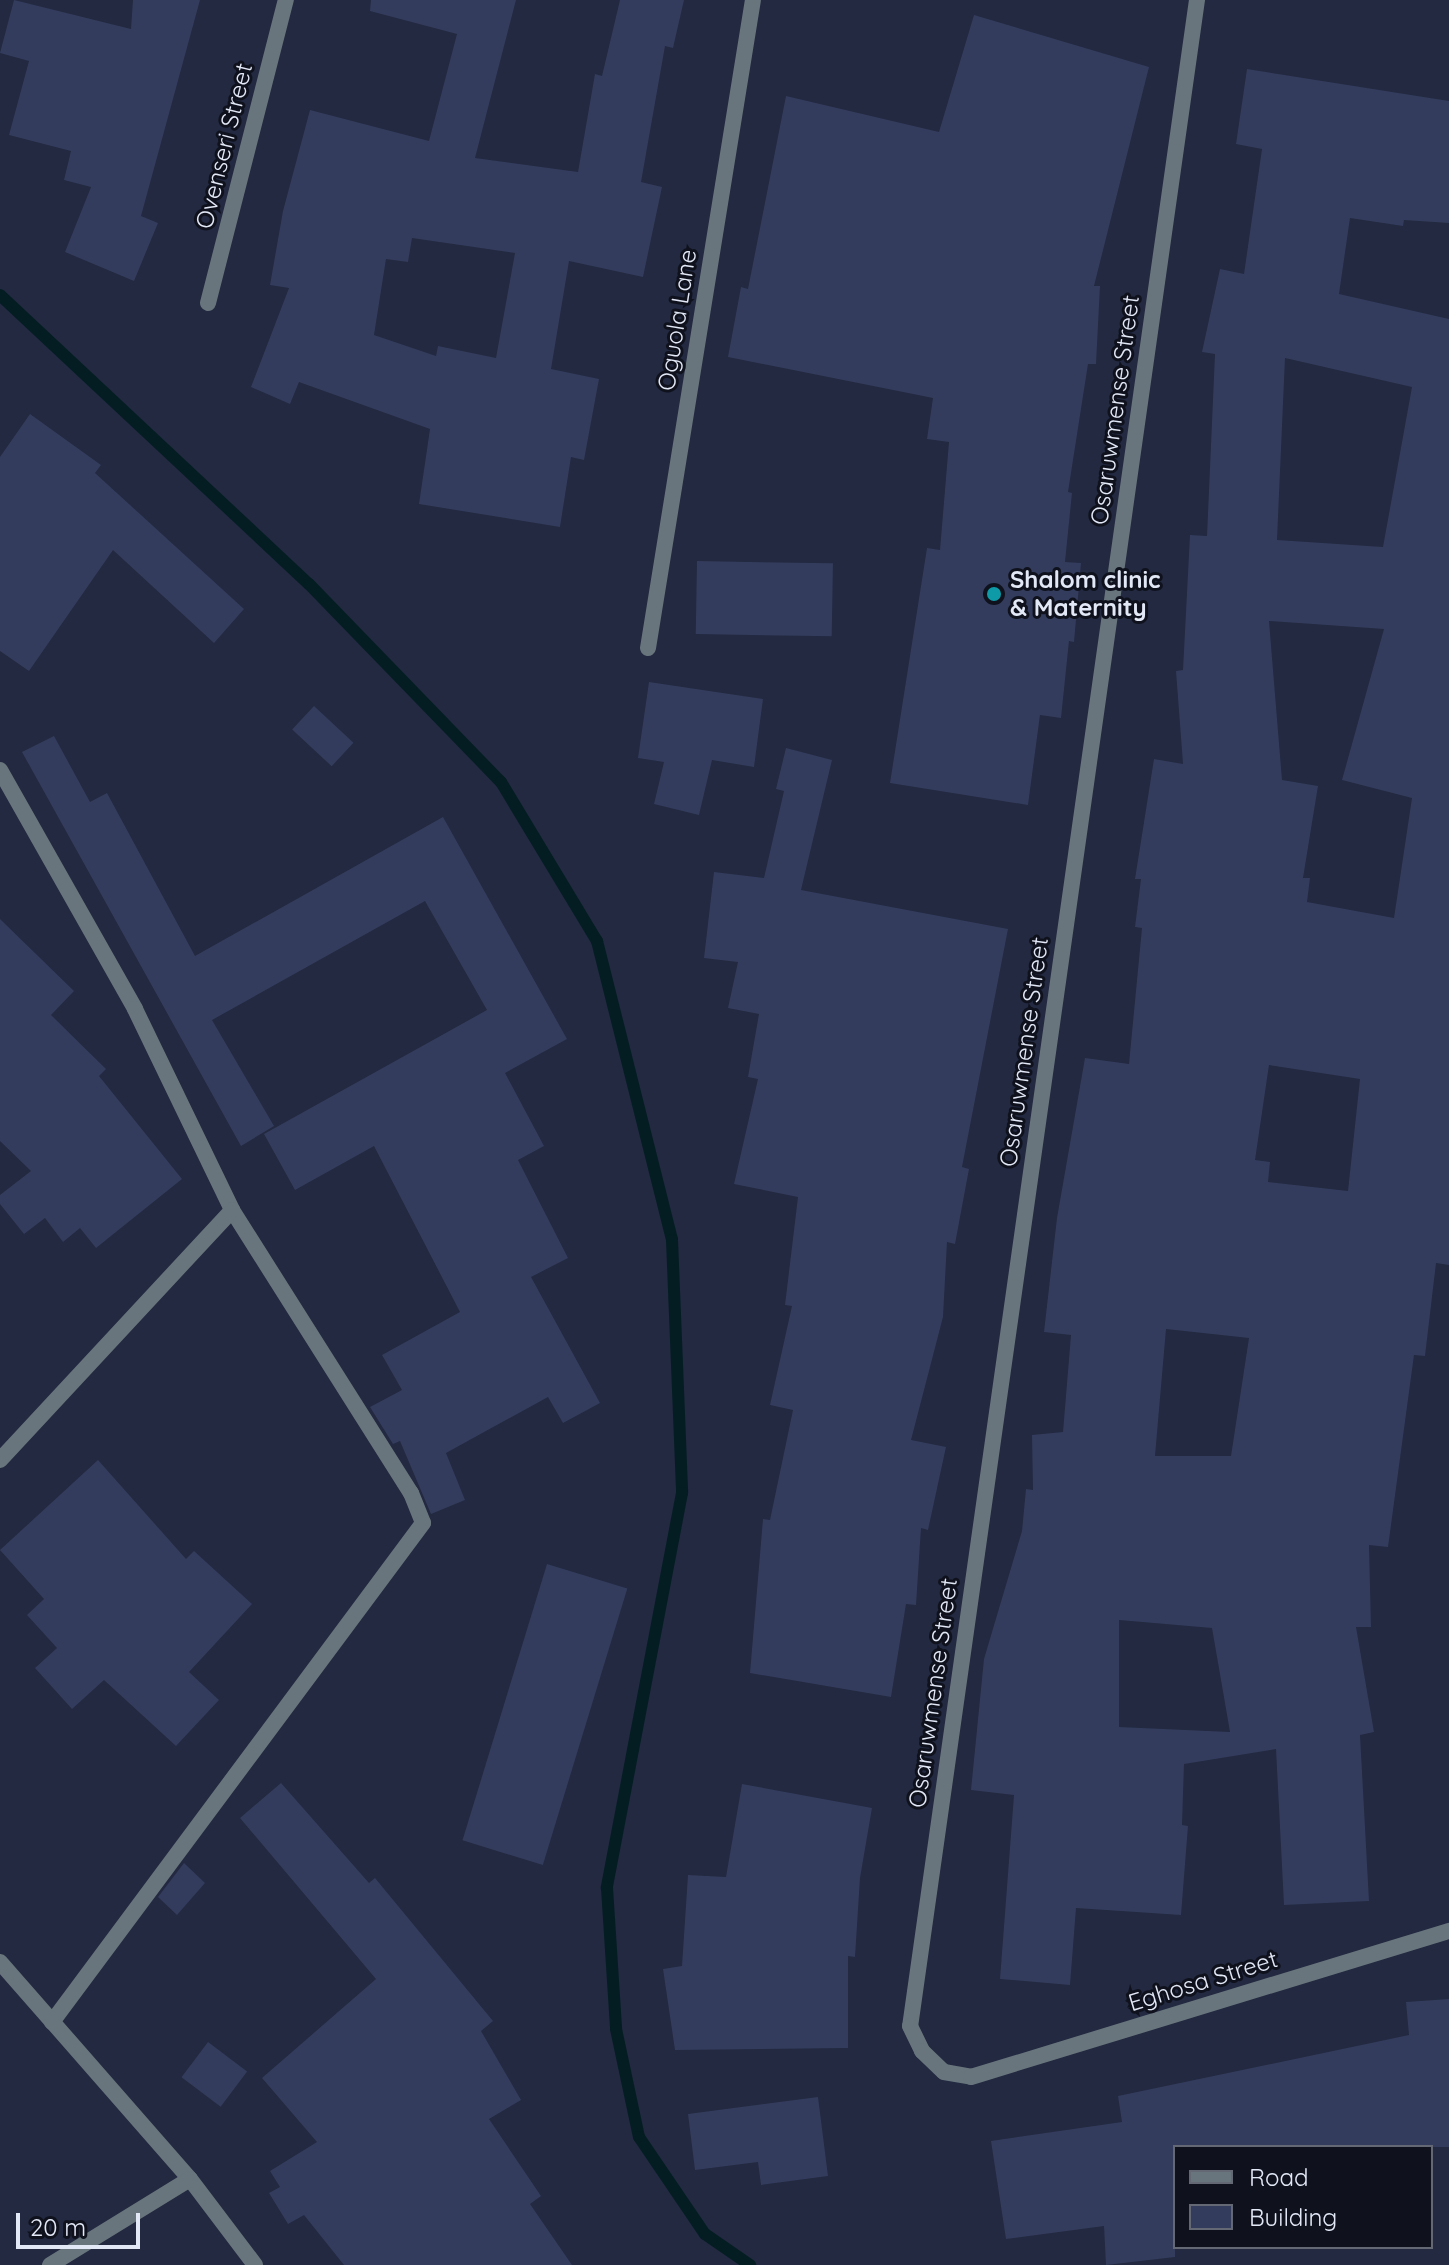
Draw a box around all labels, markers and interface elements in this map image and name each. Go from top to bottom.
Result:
street label: Ovenseri Street [189,60,259,232]
street label: Oguola Lane [652,247,702,393]
street label: Osaruwmense Street [1085,293,1145,527]
place label: Shalom clinic & Maternity [1010,566,1161,622]
marker: Shalom clinic & Maternity [985,585,1003,603]
street label: Osaruwmense Street [994,935,1054,1169]
street label: Osaruwmense Street [903,1576,963,1810]
street label: Eghosa Street [1125,1945,1281,2017]
legend [1173,2145,1433,2249]
text: Road [1249,2162,1309,2192]
scale bar [20,2197,144,2247]
text: Building [1249,2202,1337,2232]
text: 20 m [30,2212,86,2242]

